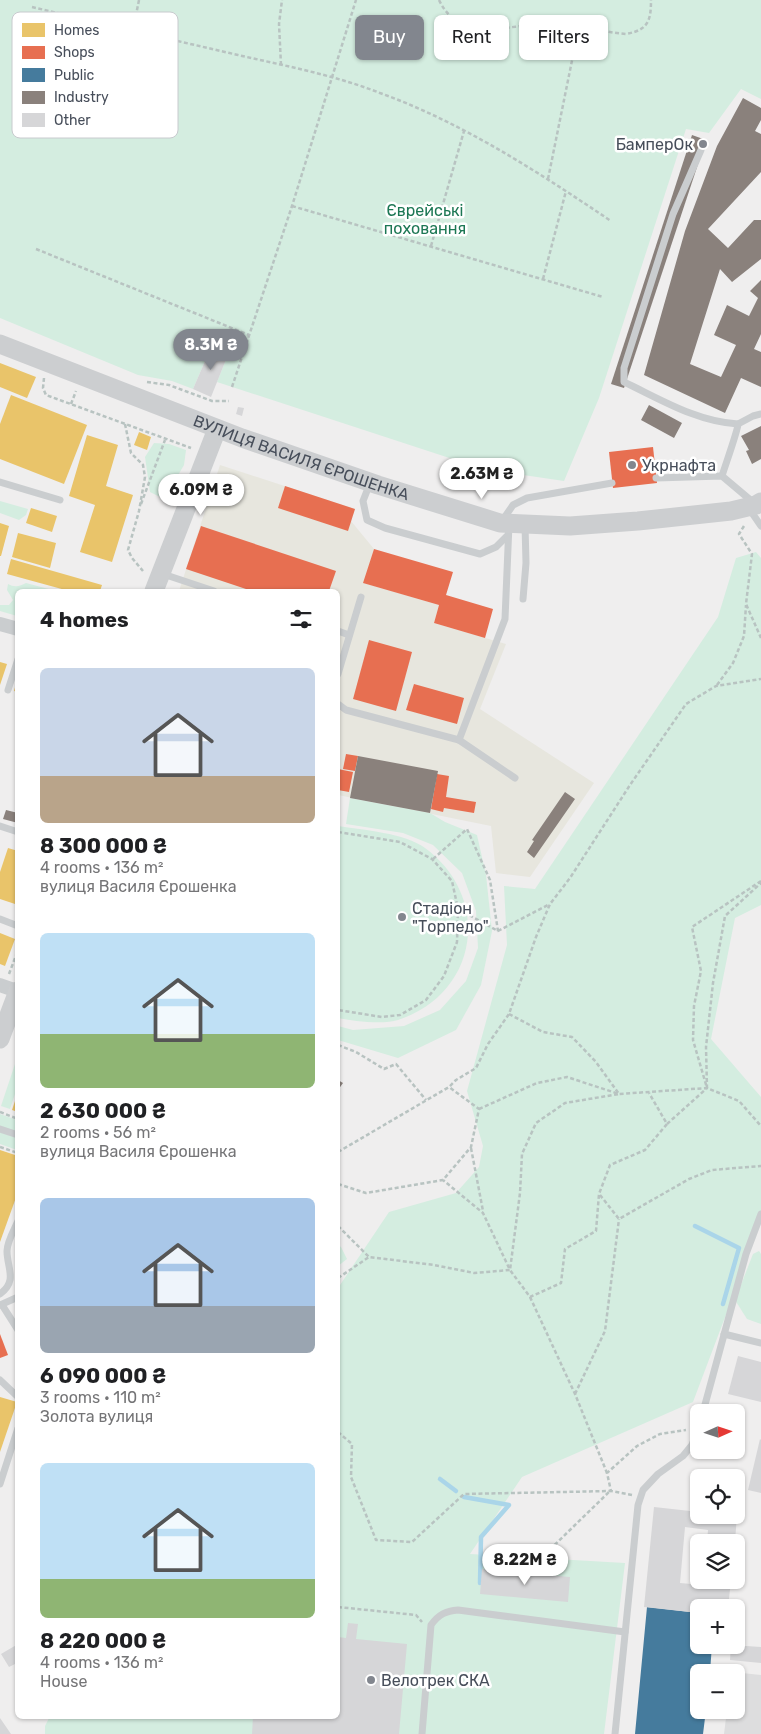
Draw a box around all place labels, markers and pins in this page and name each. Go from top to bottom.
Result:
place label: БамперОк [616,135,693,154]
marker: БамперОк [697,138,709,150]
pin: 8.3M ₴ [170,328,252,371]
place label: Укрнафта [642,456,716,475]
pin: 2.63M ₴ [436,458,528,500]
marker: Укрнафта [626,459,638,471]
pin: 6.09M ₴ [155,474,247,516]
place label: Стадіон "Торпедо" [412,899,489,936]
marker: Стадіон "Торпедо" [396,911,408,923]
pin: 8.22M ₴ [479,1544,571,1586]
place label: Велотрек СКА [381,1671,490,1690]
marker: Велотрек СКА [365,1674,377,1686]

